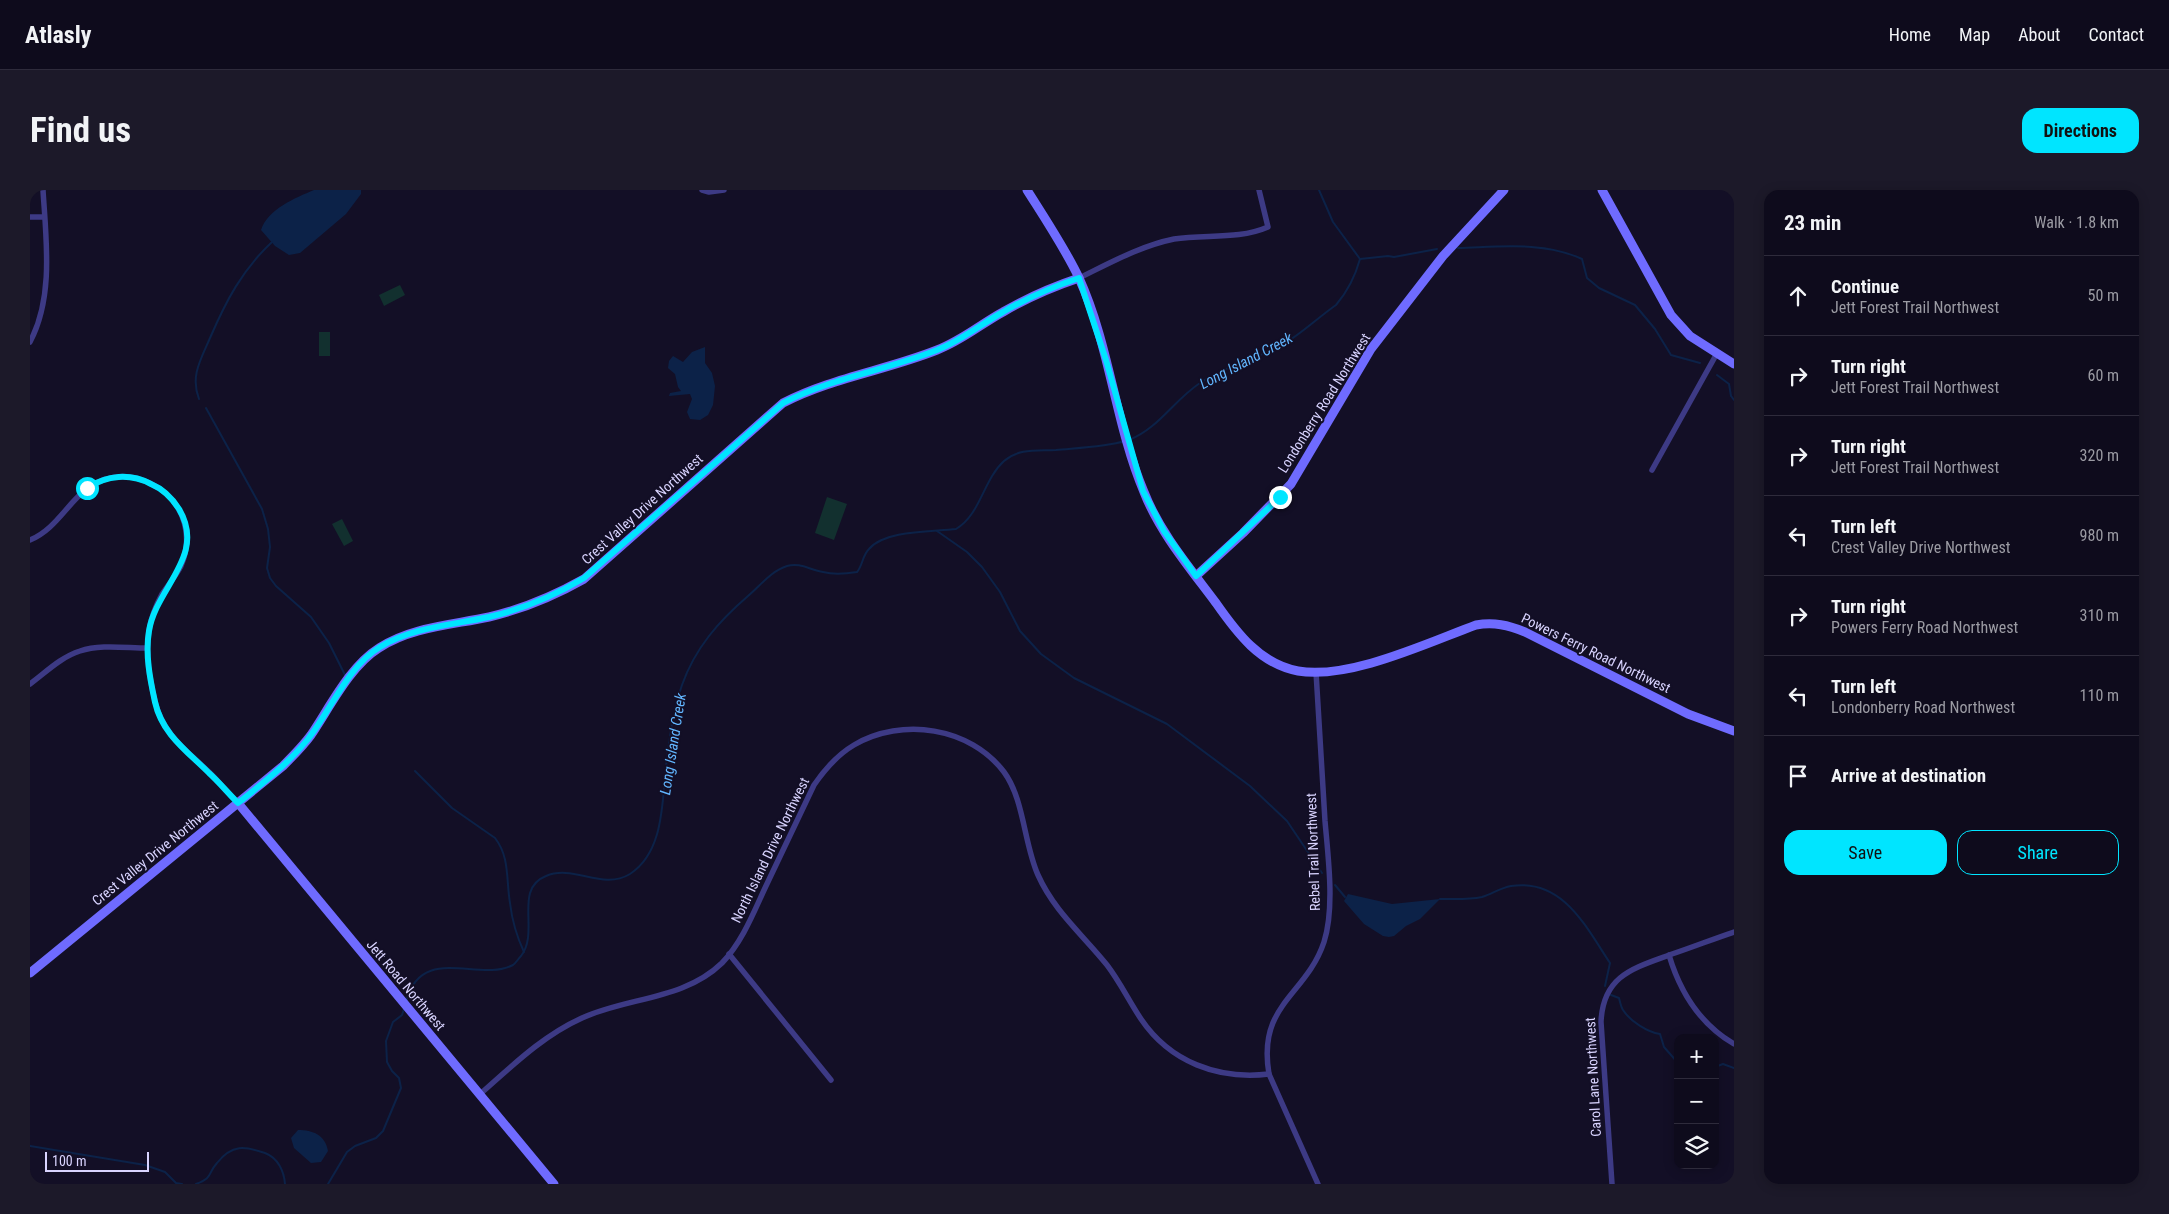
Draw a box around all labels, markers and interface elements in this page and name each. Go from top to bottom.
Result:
text: Atlasly [25,21,91,49]
text: Home [1889,24,1931,45]
text: Map [1959,24,1990,45]
text: About [2018,24,2060,45]
text: Contact [2088,24,2144,45]
button: Directions [2022,108,2139,153]
text: Find us [30,110,131,151]
text: 23 min [1784,211,1841,235]
text: Walk · 1.8 km [2034,213,2119,232]
text: Continue [1831,275,1899,298]
icon: ahead [1784,282,1812,310]
text: 50 m [2087,286,2119,305]
text: Jett Forest Trail Northwest [1831,298,1999,317]
water label: Long Island Creek [1196,329,1296,393]
street label: Londonberry Road Northwest [1275,330,1373,476]
text: Turn right [1831,355,1906,378]
icon: right [1784,362,1812,390]
text: 60 m [2087,366,2119,385]
text: Jett Forest Trail Northwest [1831,378,1999,397]
text: Turn right [1831,435,1906,458]
icon: right [1784,442,1812,470]
text: 320 m [2080,446,2119,465]
street label: Crest Valley Drive Northwest [578,450,706,568]
text: Jett Forest Trail Northwest [1831,458,1999,477]
route start [76,477,99,500]
route end [1269,486,1292,509]
text: Turn left [1831,515,1896,538]
icon: left [1784,522,1812,550]
text: 980 m [2080,526,2119,545]
text: Crest Valley Drive Northwest [1831,538,2011,557]
text: Turn right [1831,595,1906,618]
icon: right [1784,602,1812,630]
text: 310 m [2080,606,2119,625]
street label: Powers Ferry Road Northwest [1519,610,1673,696]
text: Powers Ferry Road Northwest [1831,618,2018,637]
text: Turn left [1831,675,1896,698]
icon: left [1784,682,1812,710]
text: 110 m [2080,686,2119,705]
water label: Long Island Creek [656,691,690,796]
text: Londonberry Road Northwest [1831,698,2015,717]
icon: arrive [1784,762,1812,790]
text: Arrive at destination [1831,764,1986,787]
street label: North Island Drive Northwest [728,775,812,925]
street label: Rebel Trail Northwest [1303,793,1323,911]
street label: Crest Valley Drive Northwest [89,797,221,909]
button: Save [1784,830,1947,875]
button: Share [1957,830,2119,875]
street label: Jett Road Northwest [363,936,449,1034]
street label: Carol Lane Northwest [1582,1017,1604,1137]
map controls [1674,1034,1719,1169]
button: + [1674,1034,1719,1079]
button: − [1674,1079,1719,1124]
button: layers [1674,1124,1719,1169]
scale bar [45,1149,149,1172]
text: 100 m [52,1153,87,1169]

